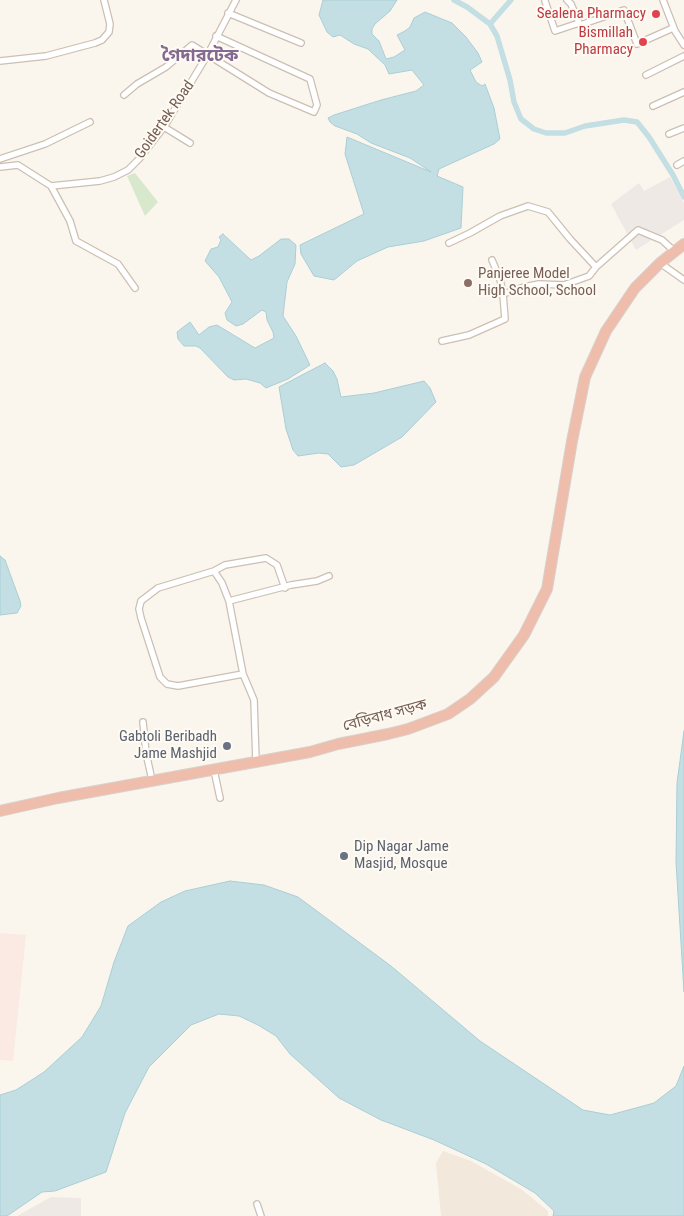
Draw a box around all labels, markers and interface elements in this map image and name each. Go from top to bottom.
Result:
place label: Sealena Pharmacy [537,5,646,23]
marker: Sealena Pharmacy [650,8,662,20]
place label: Bismillah Pharmacy [574,24,633,59]
marker: Bismillah Pharmacy [637,36,649,48]
district label: গৈদারটেক [162,45,238,67]
street label: Goidertek Road [132,78,198,162]
place label: Panjeree Model High School, School [478,265,596,300]
marker: Panjeree Model High School, School [462,277,474,289]
street label: বেড়িবাধ সড়ক [341,696,429,736]
place label: Gabtoli Beribadh Jame Mashjid [119,728,217,763]
marker: Gabtoli Beribadh Jame Mashjid [221,740,233,752]
place label: Dip Nagar Jame Masjid, Mosque [354,838,449,873]
marker: Dip Nagar Jame Masjid, Mosque [338,850,350,862]

